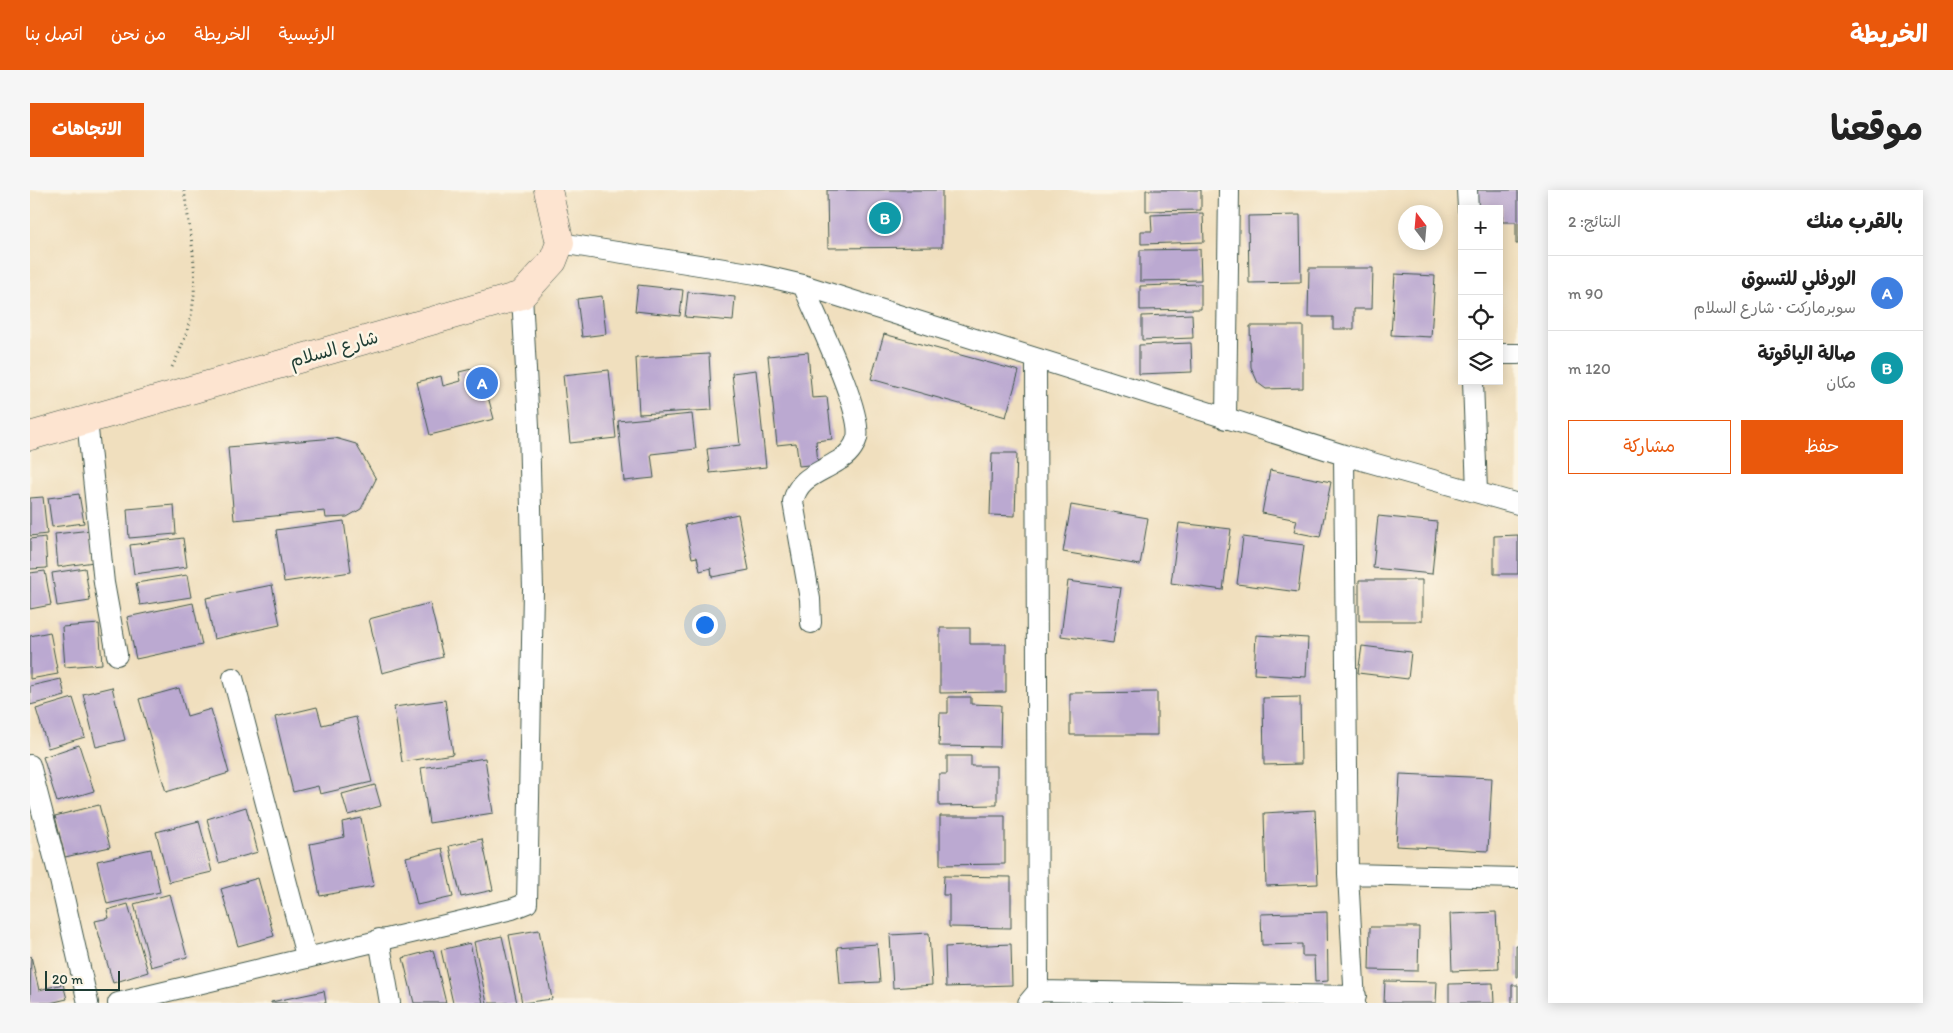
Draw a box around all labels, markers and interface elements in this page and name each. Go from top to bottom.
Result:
text: الخريطة [1850,19,1928,48]
text: اتصل بنا [25,23,83,45]
text: من نحن [111,23,166,45]
text: الخريطة [194,23,251,45]
text: الرئيسية [279,23,335,45]
button: الاتجاهات [30,103,144,157]
text: موقعنا [1830,107,1923,149]
pin: B [869,199,901,237]
north arrow [1398,205,1443,250]
map controls [1458,205,1503,385]
button: + [1458,205,1503,250]
text: بالقرب منك [1806,208,1903,233]
text: النتائج: 2 [1568,212,1621,231]
button: − [1458,250,1503,295]
text: الورفلي للتسوق [1741,267,1856,290]
text: 90 m [1568,284,1603,303]
text: A [1882,284,1892,303]
button: locate [1458,295,1503,340]
text: سوبرماركت · شارع السلام [1694,298,1856,317]
street label: شارع السلام [287,326,382,375]
button: layers [1458,340,1503,385]
text: صالة الياقوتة [1758,342,1856,365]
text: 120 m [1568,359,1611,378]
text: B [1882,359,1892,378]
pin: A [466,364,498,402]
text: مكان [1826,373,1856,392]
button: مشاركة [1568,420,1731,474]
button: حفظ [1741,420,1903,474]
your location [692,612,718,638]
scale bar [45,968,120,991]
text: 20 m [52,971,83,988]

